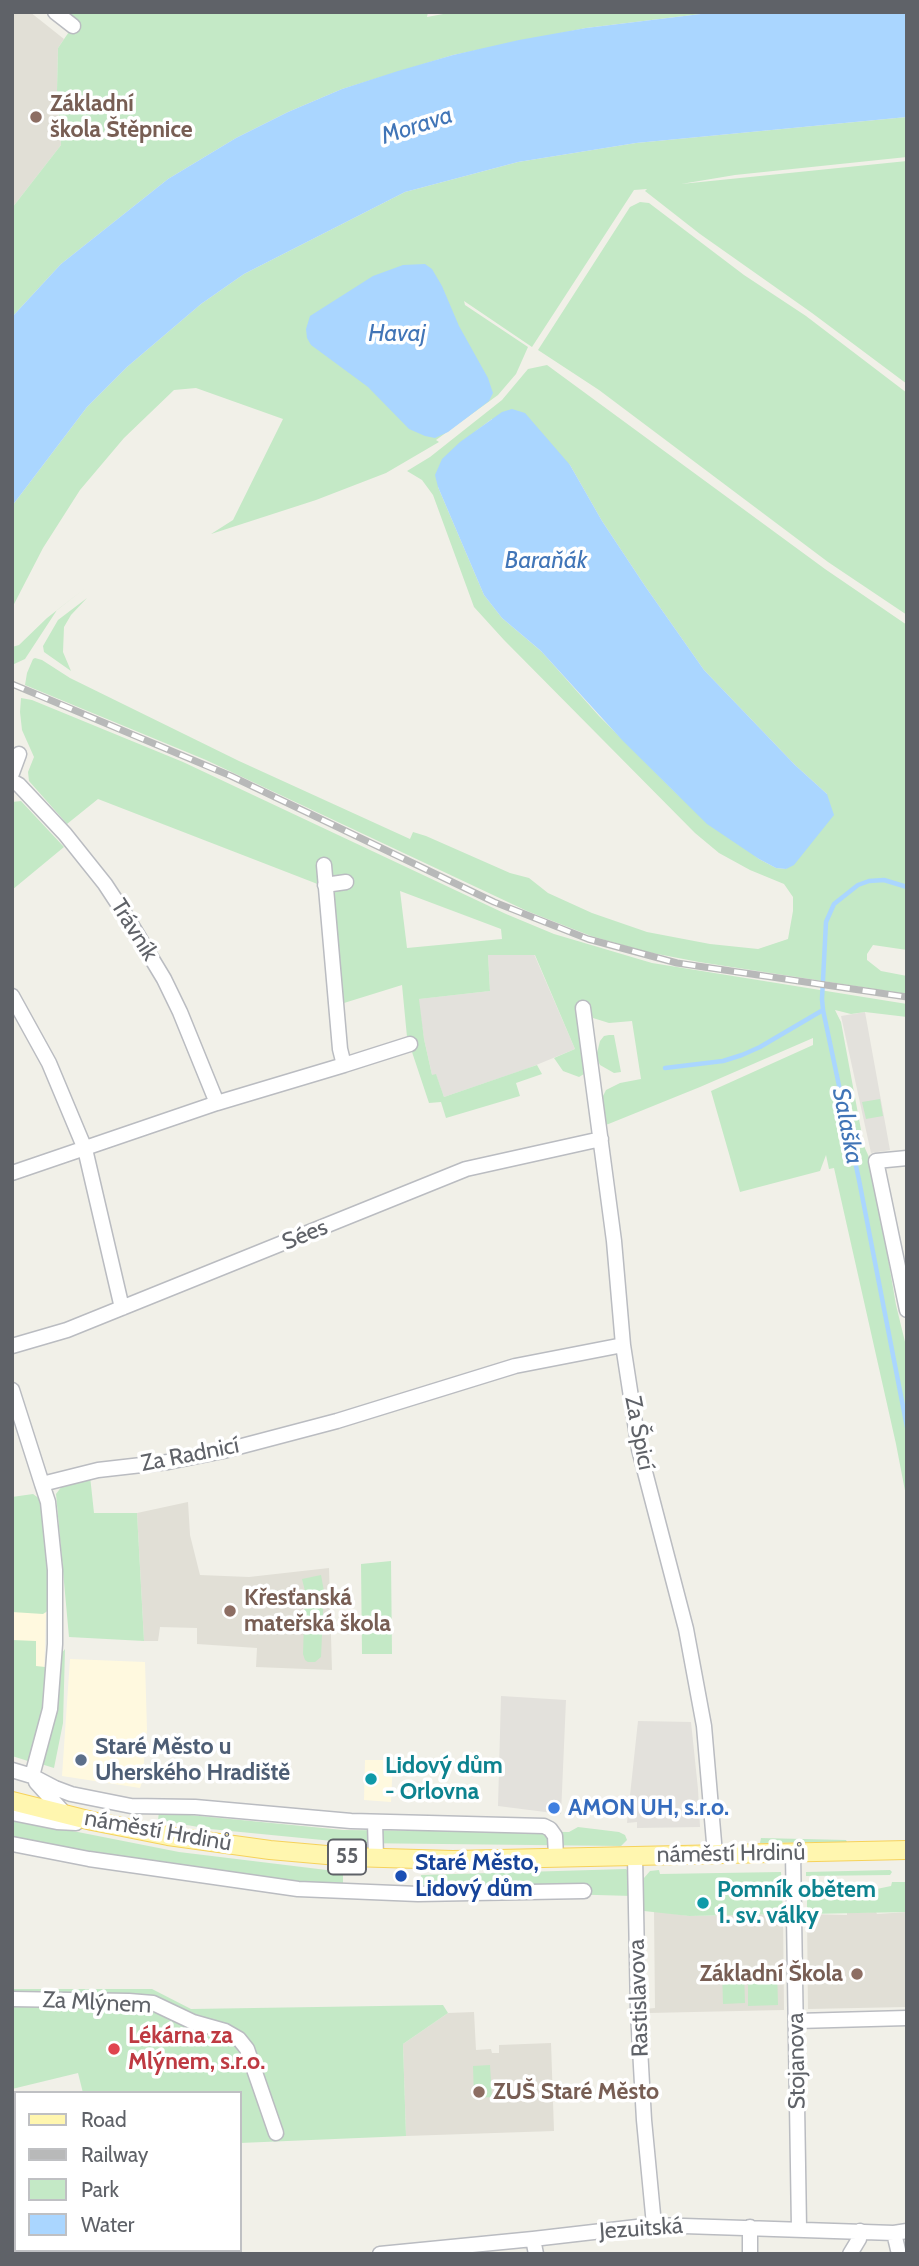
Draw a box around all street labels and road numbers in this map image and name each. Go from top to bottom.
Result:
street label: Trávník [104,894,164,966]
street label: Sées [278,1213,332,1257]
street label: Za Špicí [618,1394,660,1472]
street label: Za Radnicí [139,1432,241,1478]
street label: náměstí Hrdinů [82,1804,234,1858]
street label: náměstí Hrdinů [656,1839,806,1869]
road number: 55 [328,1840,366,1874]
street label: Rastislavova [623,1938,655,2058]
street label: Za Mlýnem [42,1986,152,2020]
street label: Stojanova [782,2012,812,2110]
street label: Jezuitská [598,2212,684,2246]

